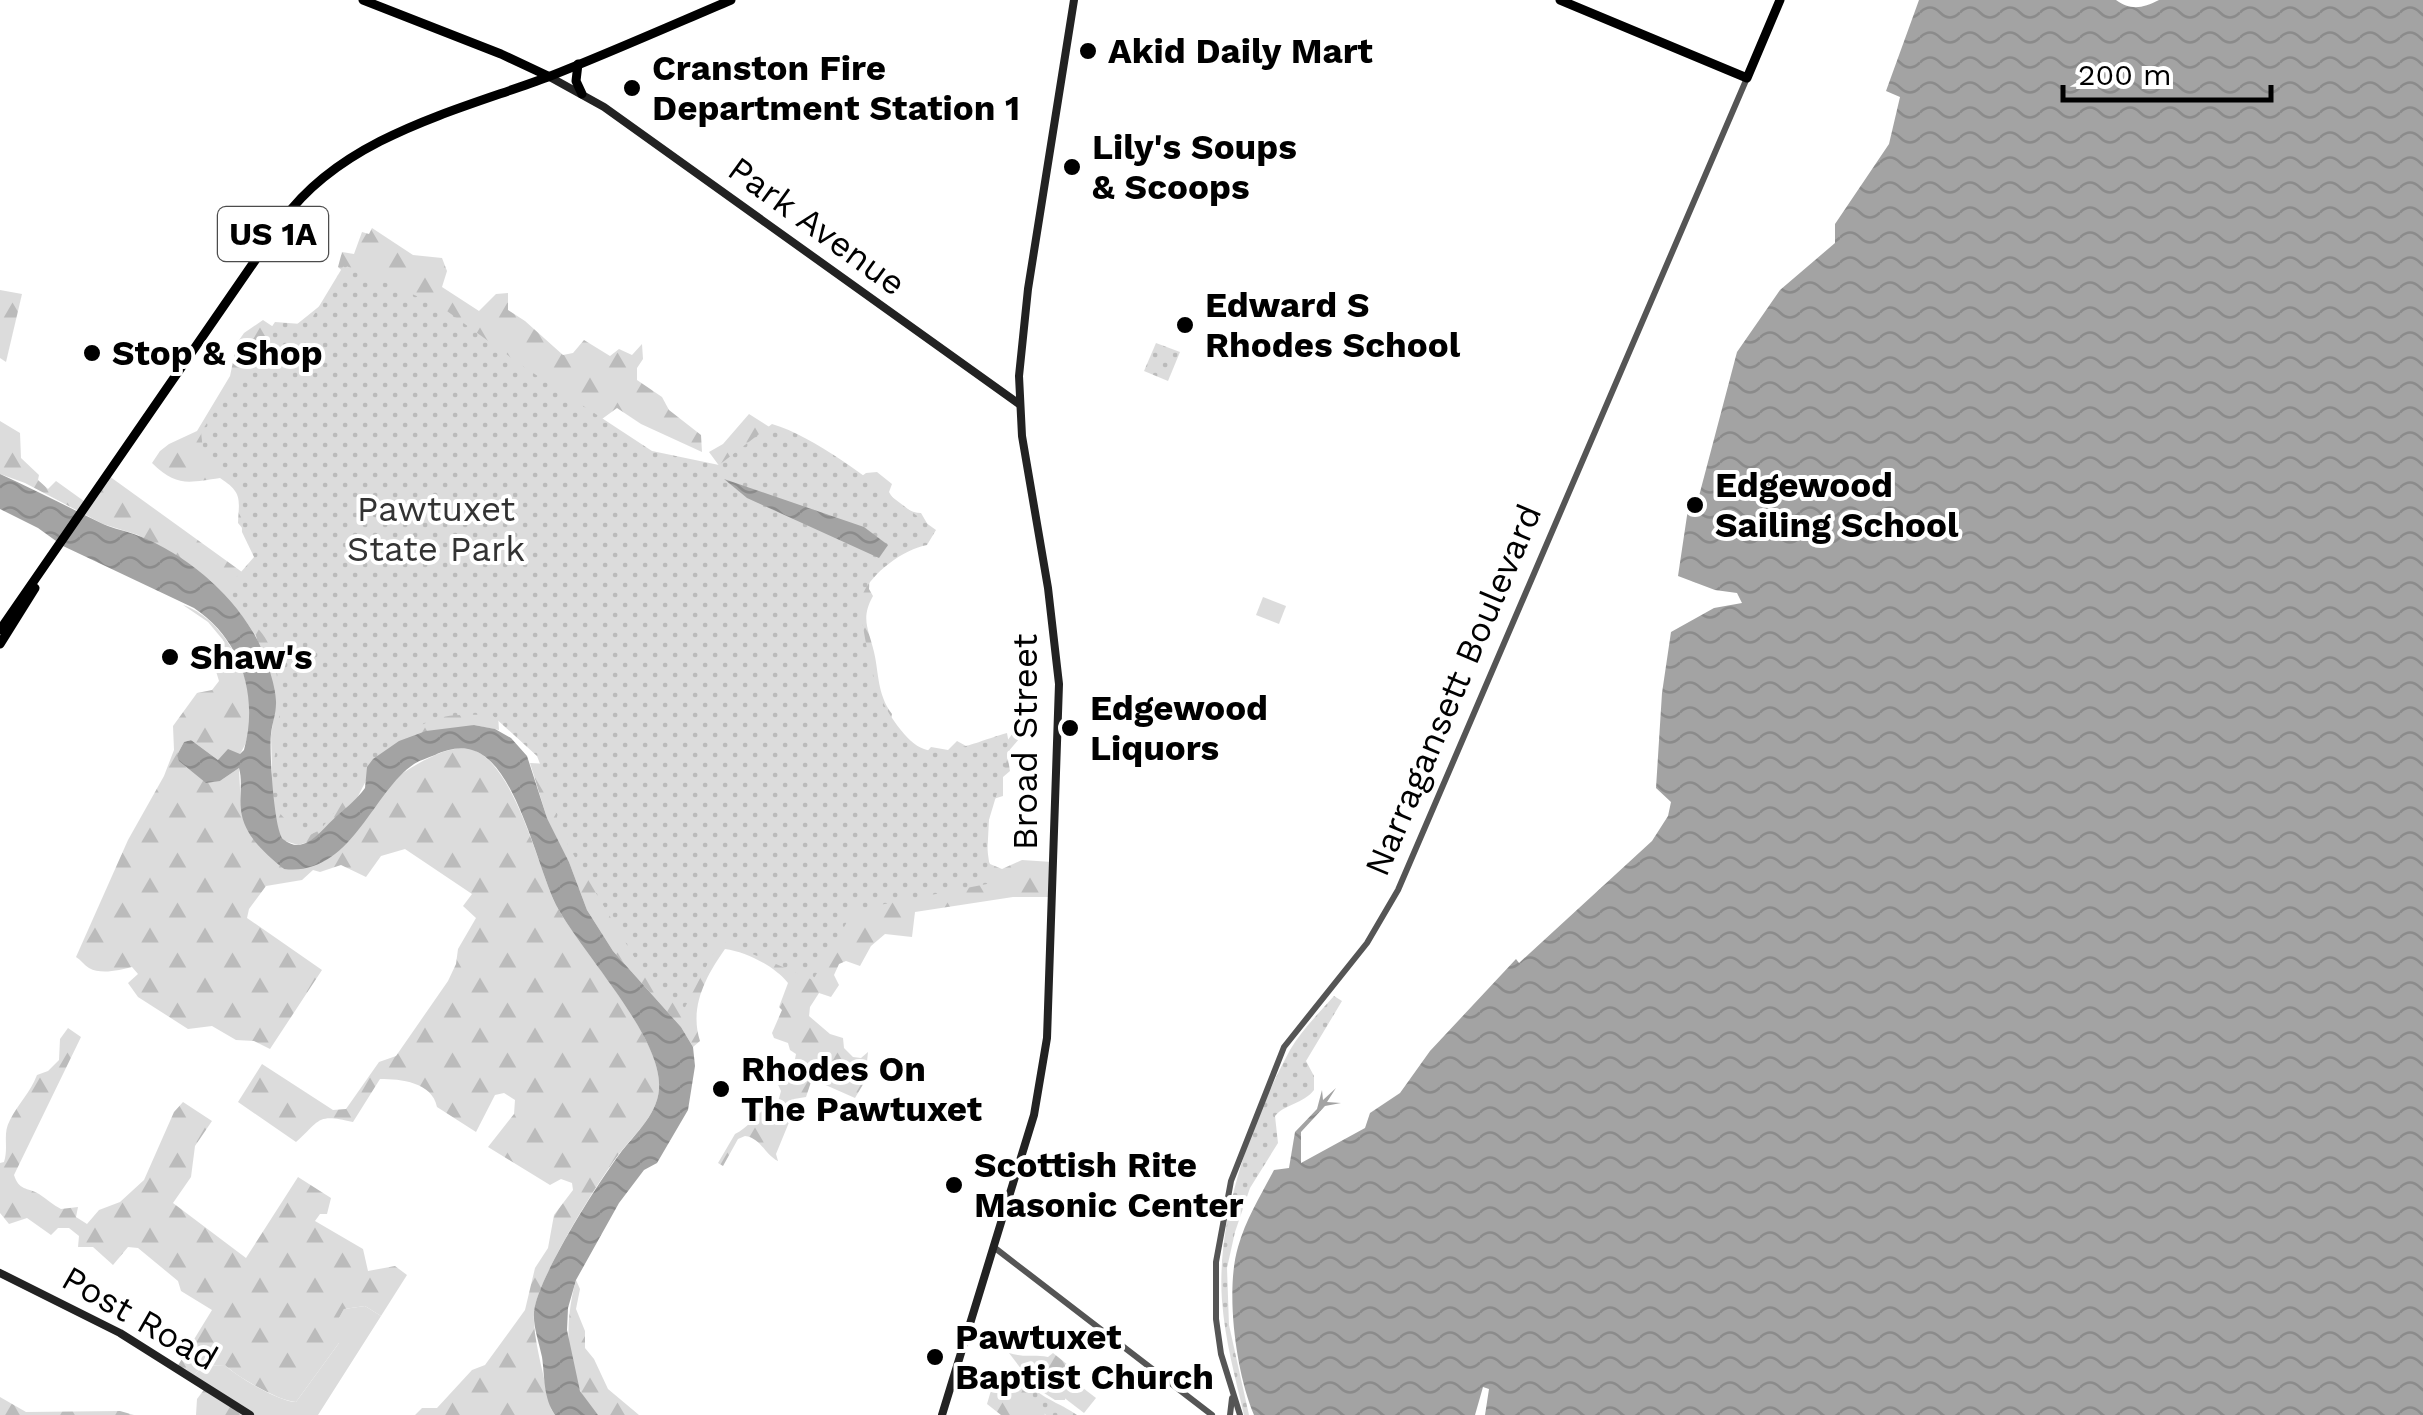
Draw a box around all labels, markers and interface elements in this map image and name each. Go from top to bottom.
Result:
place label: Akid Daily Mart [1108,30,1373,72]
marker: Akid Daily Mart [1077,40,1099,62]
scale bar [2063,40,2270,102]
place label: Cranston Fire Department Station 1 [652,47,1020,129]
text: 200 m [2078,57,2172,92]
marker: Cranston Fire Department Station 1 [621,77,643,99]
place label: Lily's Soups & Scoops [1092,126,1297,208]
street label: Park Avenue [720,148,914,304]
marker: Lily's Soups & Scoops [1061,156,1083,178]
road number: US 1A [218,207,328,261]
place label: Edward S Rhodes School [1205,284,1461,366]
marker: Edward S Rhodes School [1174,314,1196,336]
place label: Stop & Shop [112,332,323,374]
marker: Stop & Shop [81,342,103,364]
place label: Edgewood Sailing School [1715,464,1959,546]
park label: Pawtuxet State Park [347,488,525,570]
marker: Edgewood Sailing School [1684,494,1706,516]
street label: Narragansett Boulevard [1356,498,1550,882]
street label: Broad Street [1004,633,1046,850]
place label: Shaw's [190,636,313,678]
marker: Shaw's [159,646,181,668]
place label: Edgewood Liquors [1090,687,1268,769]
marker: Edgewood Liquors [1059,717,1081,739]
place label: Rhodes On The Pawtuxet [741,1048,982,1130]
marker: Rhodes On The Pawtuxet [710,1078,732,1100]
place label: Scottish Rite Masonic Center [974,1144,1244,1226]
marker: Scottish Rite Masonic Center [943,1174,965,1196]
street label: Post Road [55,1257,225,1379]
place label: Pawtuxet Baptist Church [955,1316,1214,1398]
marker: Pawtuxet Baptist Church [924,1346,946,1368]

